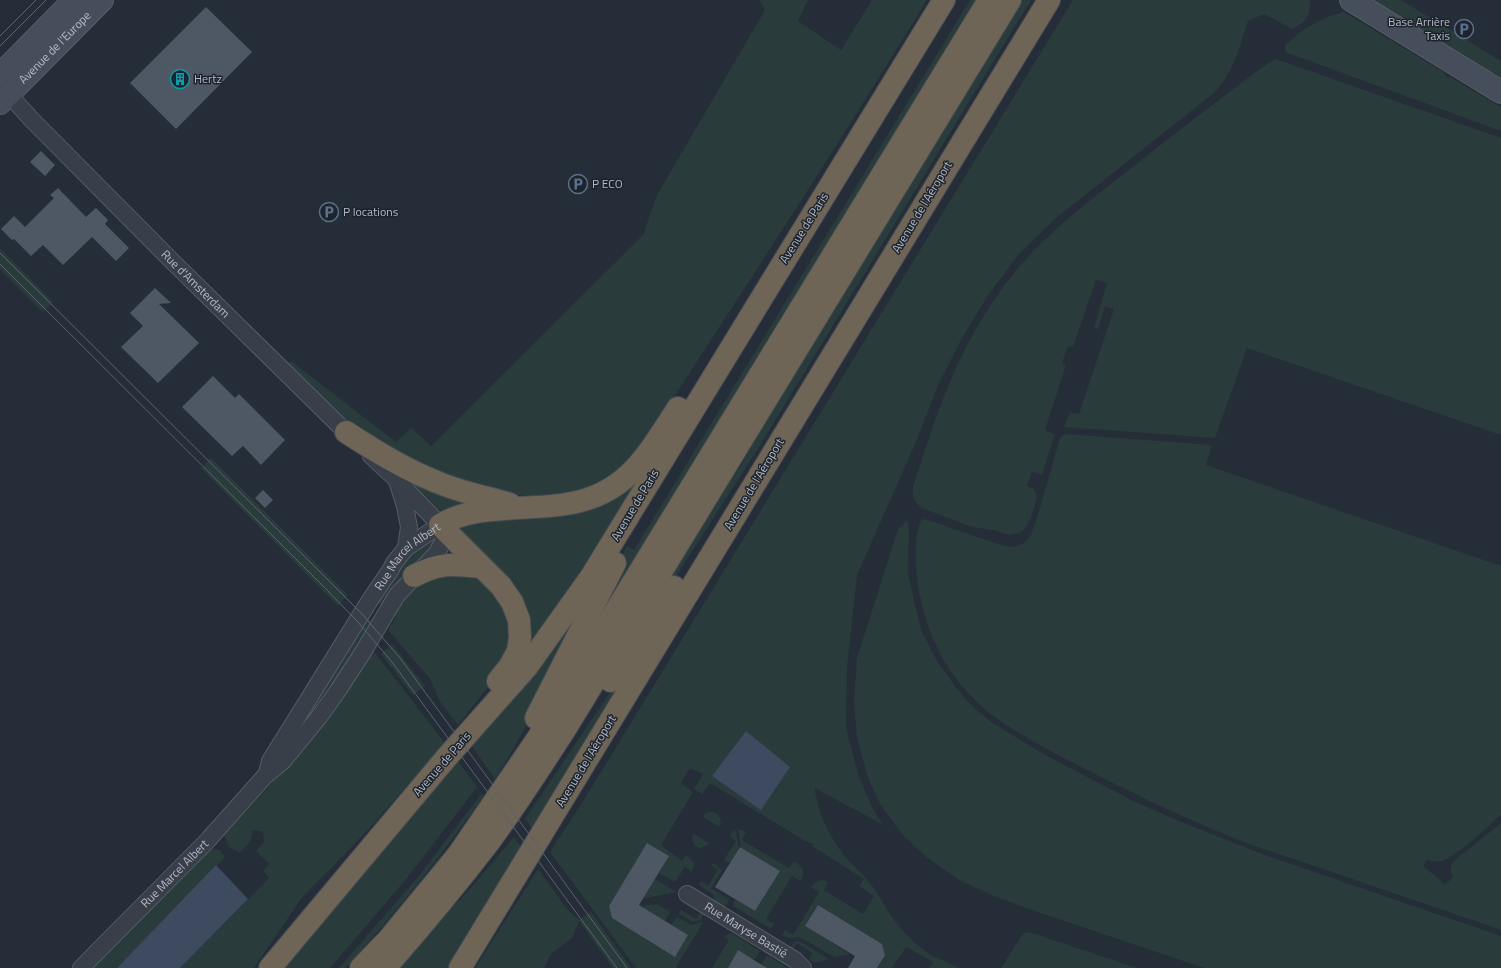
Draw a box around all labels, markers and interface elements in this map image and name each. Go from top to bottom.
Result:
street label: Avenue de l'Europe [14,6,95,88]
place label: Base Arrière Taxis [1388,12,1450,45]
parking icon: Base Arrière Taxis [1453,18,1475,40]
building icon: Hertz [169,68,191,90]
place label: Hertz [194,69,222,88]
street label: Avenue de l'Aéroport [887,156,957,256]
parking icon: P ECO [567,173,589,195]
place label: P ECO [592,174,623,193]
street label: Avenue de Paris [774,188,833,267]
parking icon: P locations [318,201,340,223]
place label: P locations [343,202,399,221]
street label: Rue d'Amsterdam [157,245,235,322]
street label: Avenue de l'Aéroport [719,433,789,533]
street label: Avenue de Paris [606,465,664,544]
street label: Rue Marcel Albert [369,517,445,594]
street label: Avenue de l'Aéroport [551,710,621,810]
street label: Avenue de Paris [408,727,476,800]
street label: Rue Marcel Albert [136,834,213,912]
street label: Rue Maryse Bastié [701,897,791,962]

